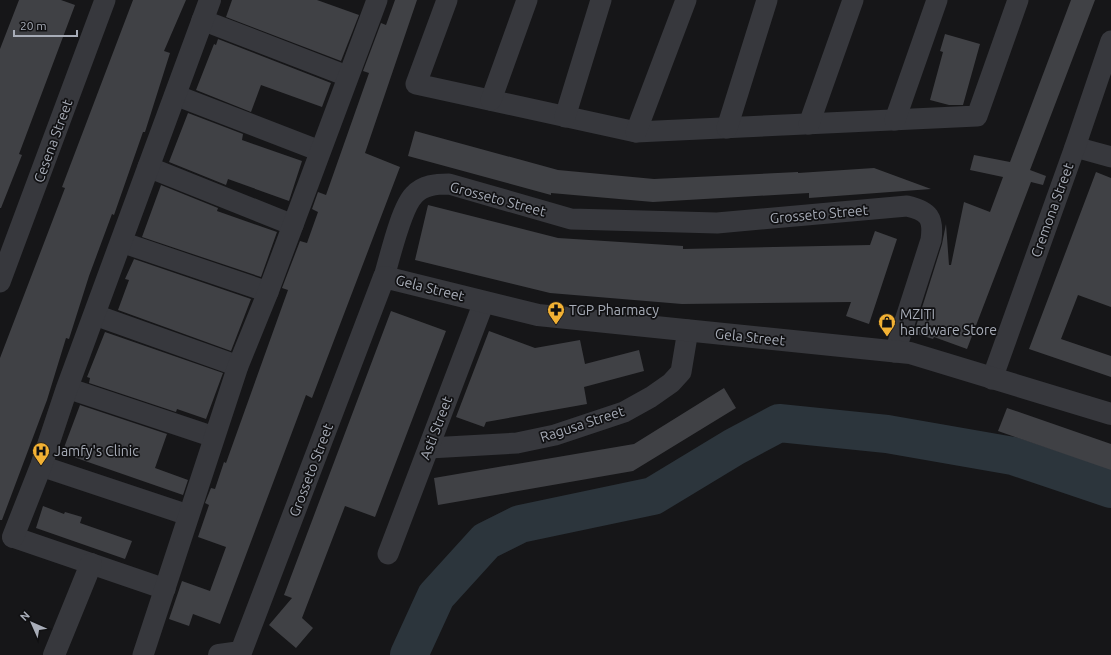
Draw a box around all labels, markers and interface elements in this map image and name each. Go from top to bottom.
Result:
scale bar [14,12,77,38]
text: 20 m [20,19,47,32]
street label: Cesena Street [31,97,76,185]
street label: Cremona Street [1027,160,1077,259]
street label: Grosseto Street [448,179,548,220]
street label: Grosseto Street [769,202,869,226]
street label: Gela Street [394,272,466,304]
pharmacy icon: TGP Pharmacy [546,300,566,325]
place label: TGP Pharmacy [569,302,659,318]
place label: MZITI hardware Store [900,306,997,338]
shop icon: MZITI hardware Store [877,312,897,337]
street label: Gela Street [714,325,786,349]
street label: Asti Street [417,394,456,462]
street label: Ragusa Street [538,403,627,445]
street label: Grosseto Street [286,421,336,519]
hospital icon: Jamfy's Clinic [31,441,51,466]
place label: Jamfy's Clinic [54,443,139,459]
north arrow [12,603,52,643]
text: N [18,609,32,623]

